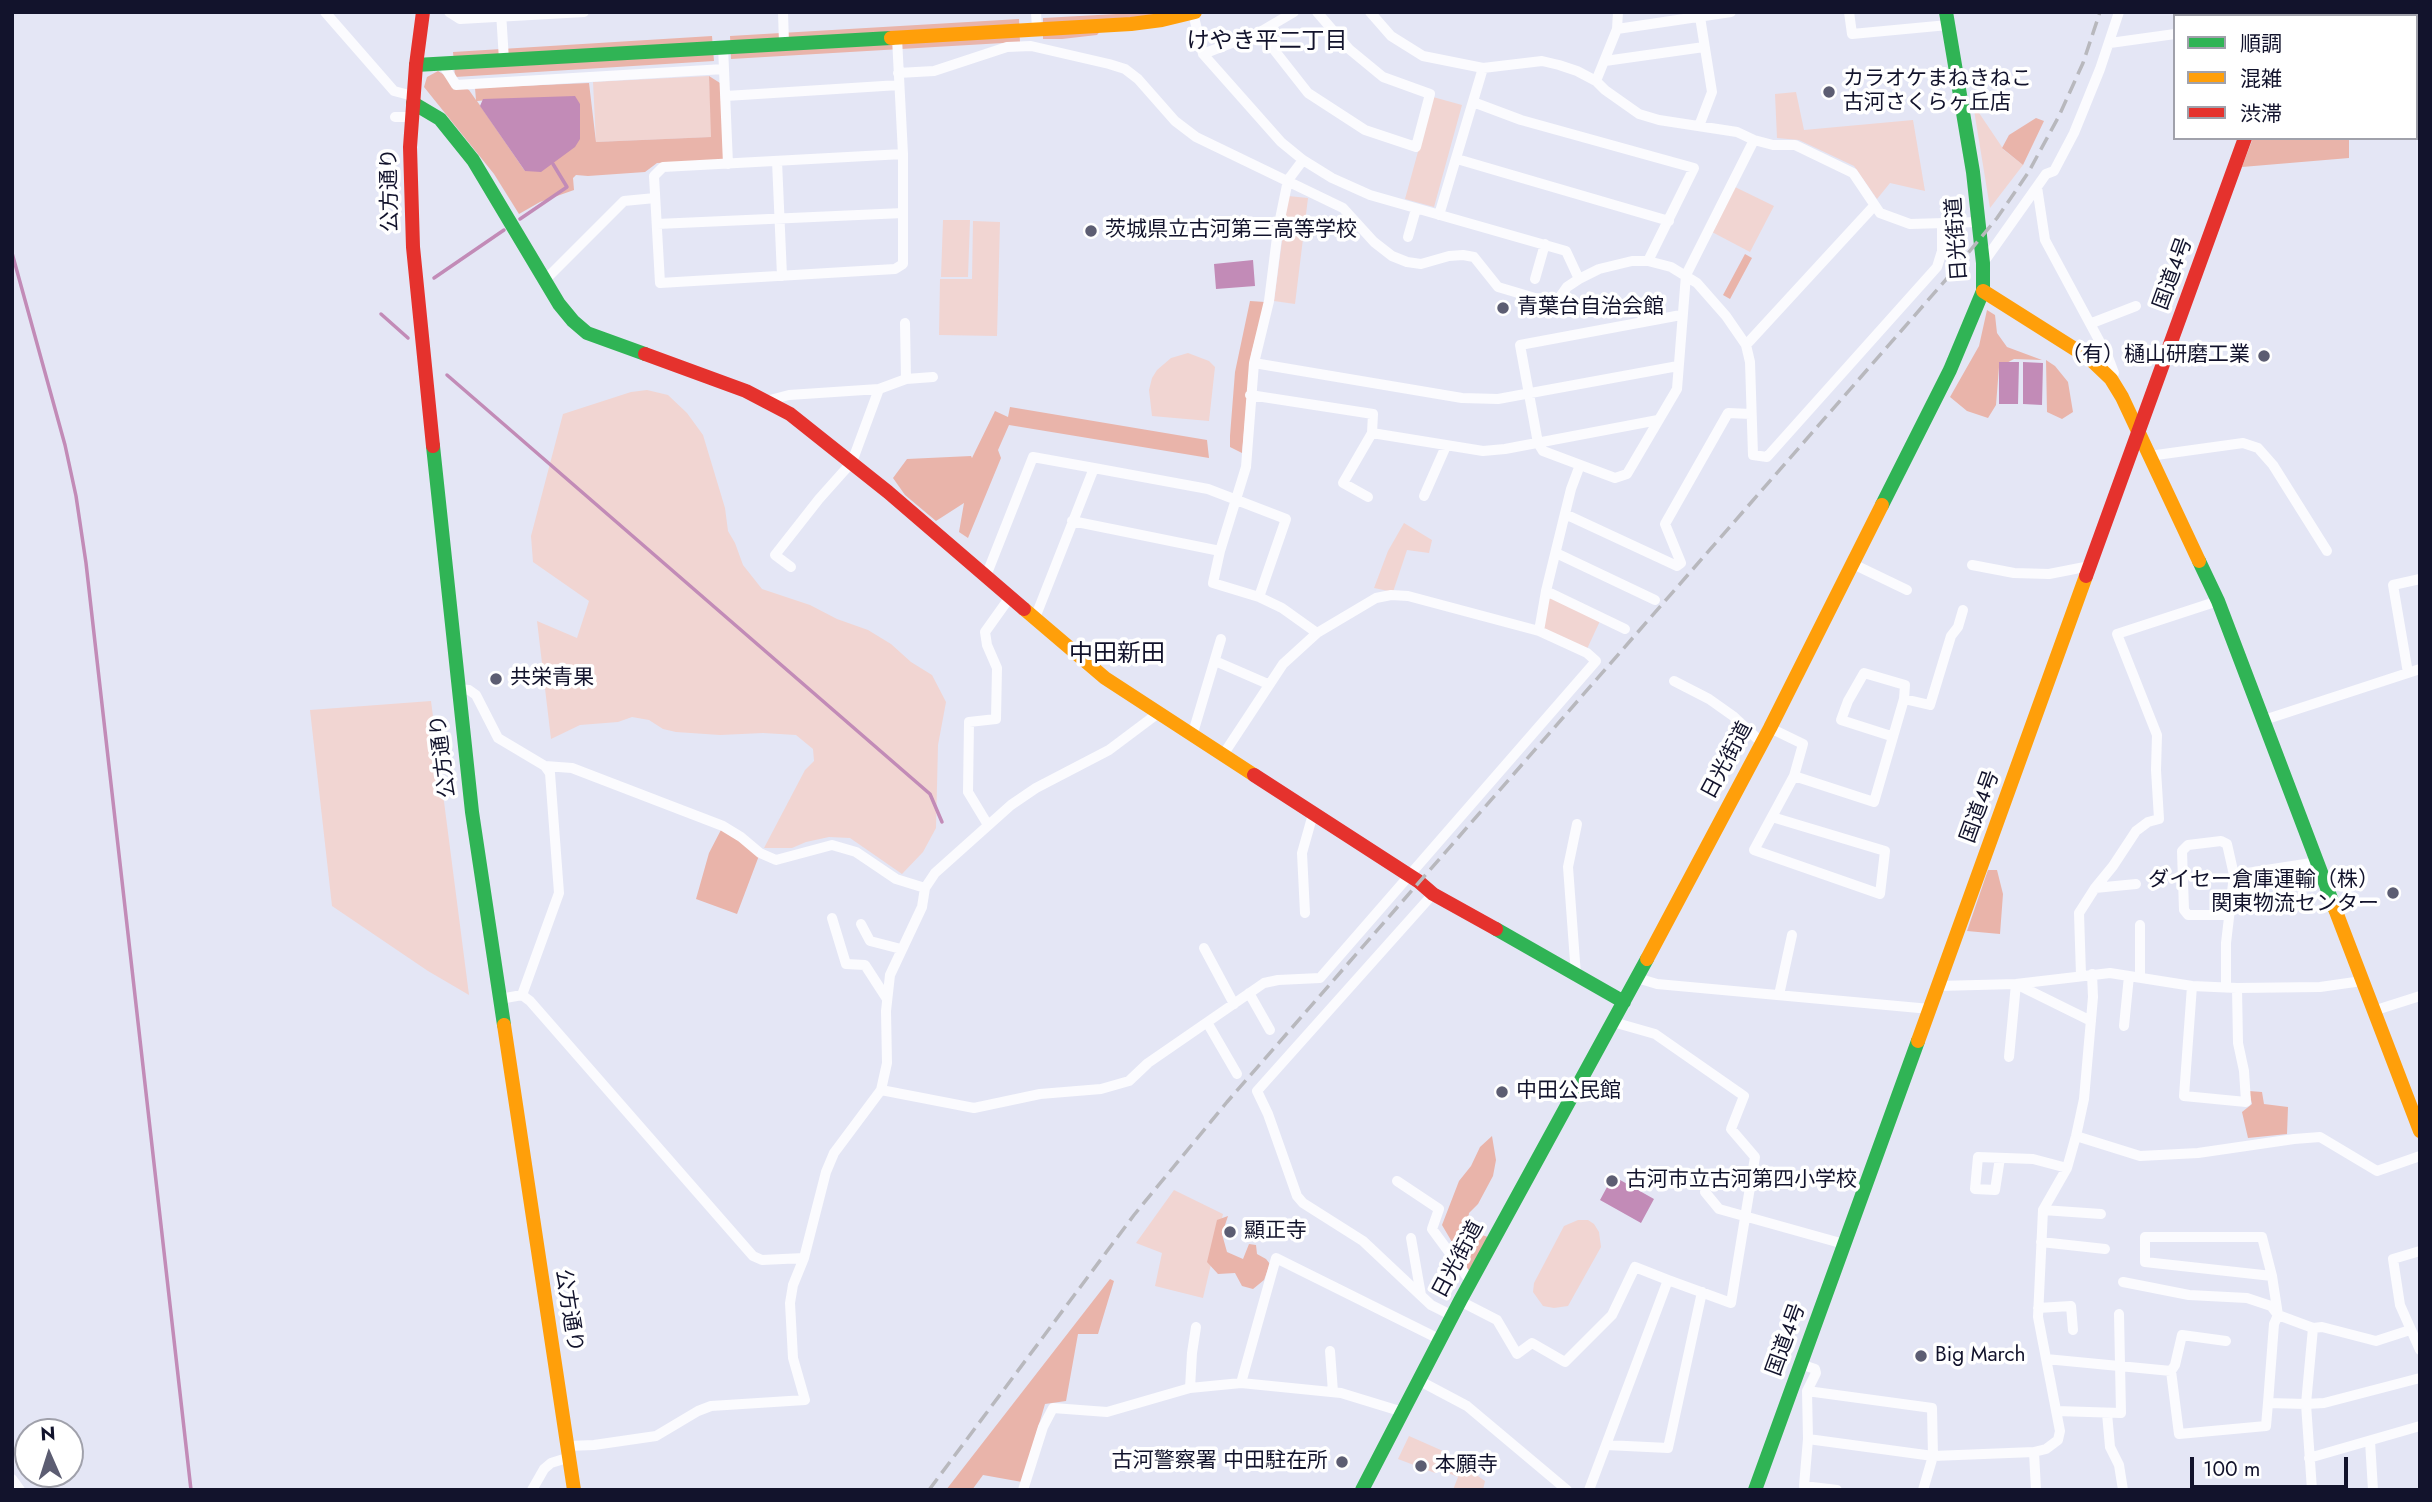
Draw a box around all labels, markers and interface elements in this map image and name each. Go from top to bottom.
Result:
legend [2173,14,2418,140]
district label: けやき平二丁目 [1187,28,1347,56]
text: 順調 [2240,29,2282,59]
text: 混雑 [2240,64,2282,94]
place label: カラオケまねきねこ 古河さくらヶ丘店 [1843,67,2032,117]
marker: カラオケまねきねこ 古河さくらヶ丘店 [1821,84,1837,100]
text: 渋滞 [2240,99,2282,129]
street label: 公方通り [378,148,404,232]
street label: 日光街道 [1943,196,1973,282]
place label: 茨城県立古河第三高等学校 [1105,218,1357,244]
marker: 茨城県立古河第三高等学校 [1083,223,1099,239]
street label: 国道4号 [2149,234,2199,314]
place label: 青葉台自治会館 [1517,295,1664,321]
marker: 青葉台自治会館 [1495,300,1511,316]
place label: （有）樋山研磨工業 [2061,343,2250,369]
marker: （有）樋山研磨工業 [2256,348,2272,364]
district label: 中田新田 [1069,641,1165,669]
place label: 共栄青果 [510,666,594,692]
marker: 共栄青果 [488,671,504,687]
street label: 公方通り [426,713,462,799]
street label: 日光街道 [1697,718,1759,804]
street label: 国道4号 [1956,767,2006,847]
place label: ダイセー倉庫運輸（株） 関東物流センター [2148,868,2379,918]
marker: ダイセー倉庫運輸（株） 関東物流センター [2385,885,2401,901]
place label: 中田公民館 [1516,1079,1621,1105]
marker: 中田公民館 [1494,1084,1510,1100]
place label: 古河市立古河第四小学校 [1626,1168,1857,1194]
marker: 古河市立古河第四小学校 [1604,1173,1620,1189]
street label: 日光街道 [1428,1217,1490,1303]
place label: 顯正寺 [1244,1219,1307,1245]
marker: 顯正寺 [1222,1224,1238,1240]
street label: 公方通り [549,1268,587,1354]
street label: 国道4号 [1762,1300,1812,1380]
place label: Big March [1935,1343,2026,1369]
marker: Big March [1913,1348,1929,1364]
north arrow [14,1418,84,1488]
text: N [40,1420,56,1447]
scale bar [2194,1442,2352,1486]
place label: 古河警察署 中田駐在所 [1112,1449,1328,1475]
place label: 本願寺 [1435,1453,1498,1479]
marker: 古河警察署 中田駐在所 [1334,1454,1350,1470]
text: 100 m [2203,1454,2260,1484]
marker: 本願寺 [1413,1458,1429,1474]

